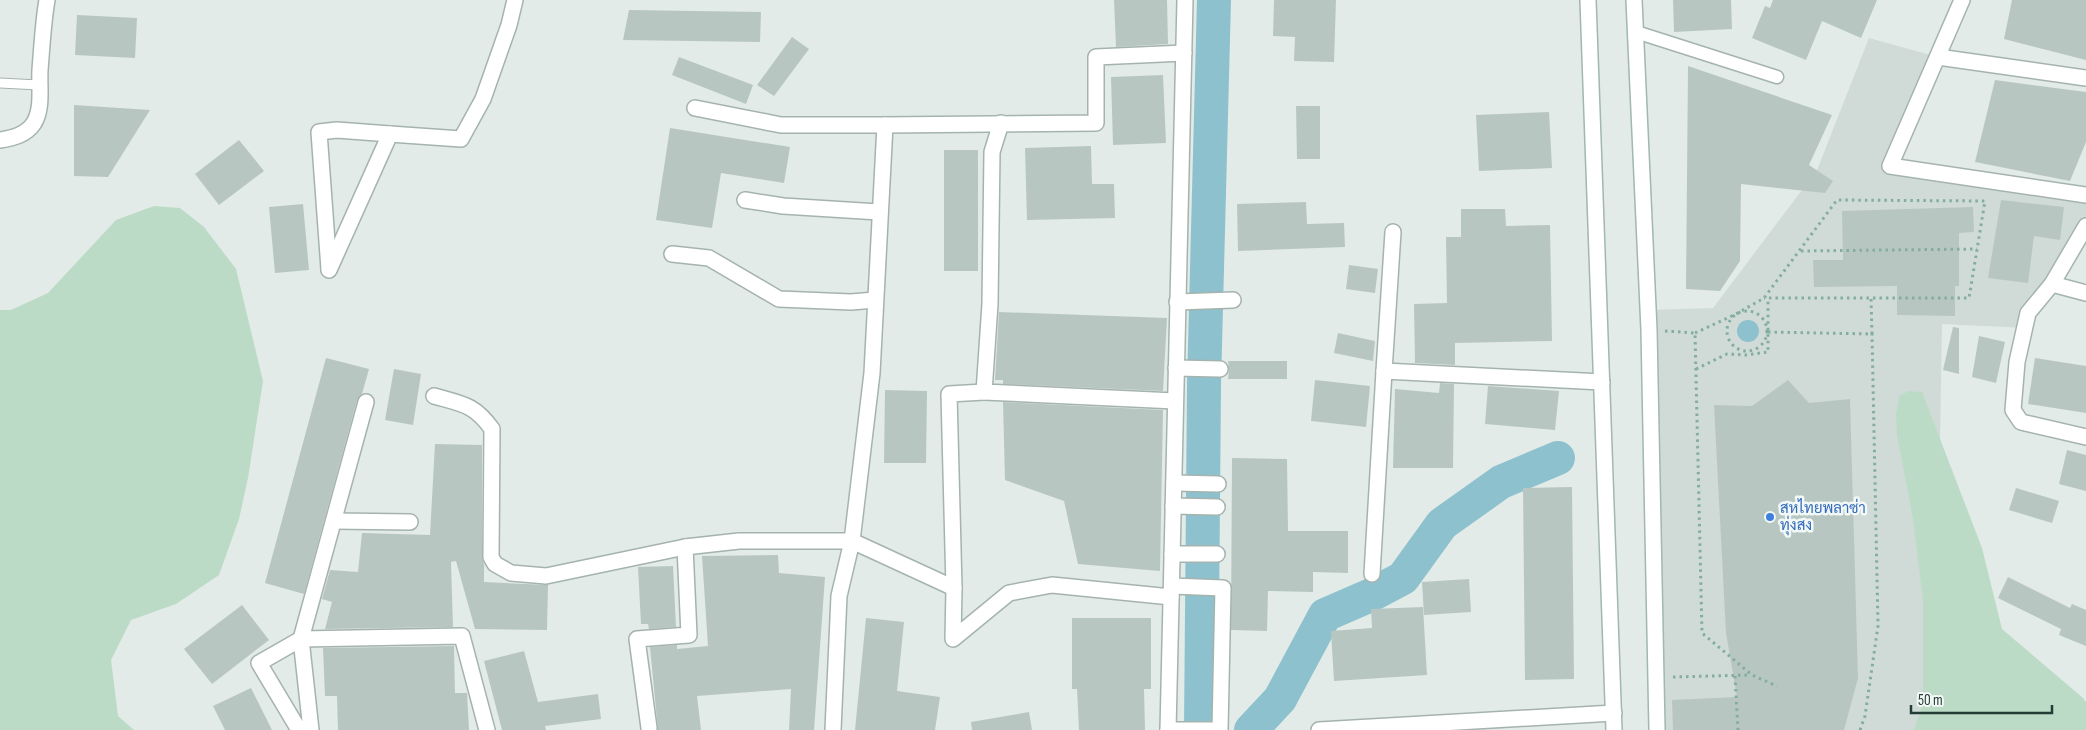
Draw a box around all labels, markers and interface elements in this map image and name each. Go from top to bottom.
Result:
place label: สหไทยพลาซ่า ทุ่งสง [1780,498,1866,536]
marker: สหไทยพลาซ่า ทุ่งสง [1764,511,1776,523]
scale bar [1911,682,2052,714]
text: 50 m [1918,691,1943,710]

